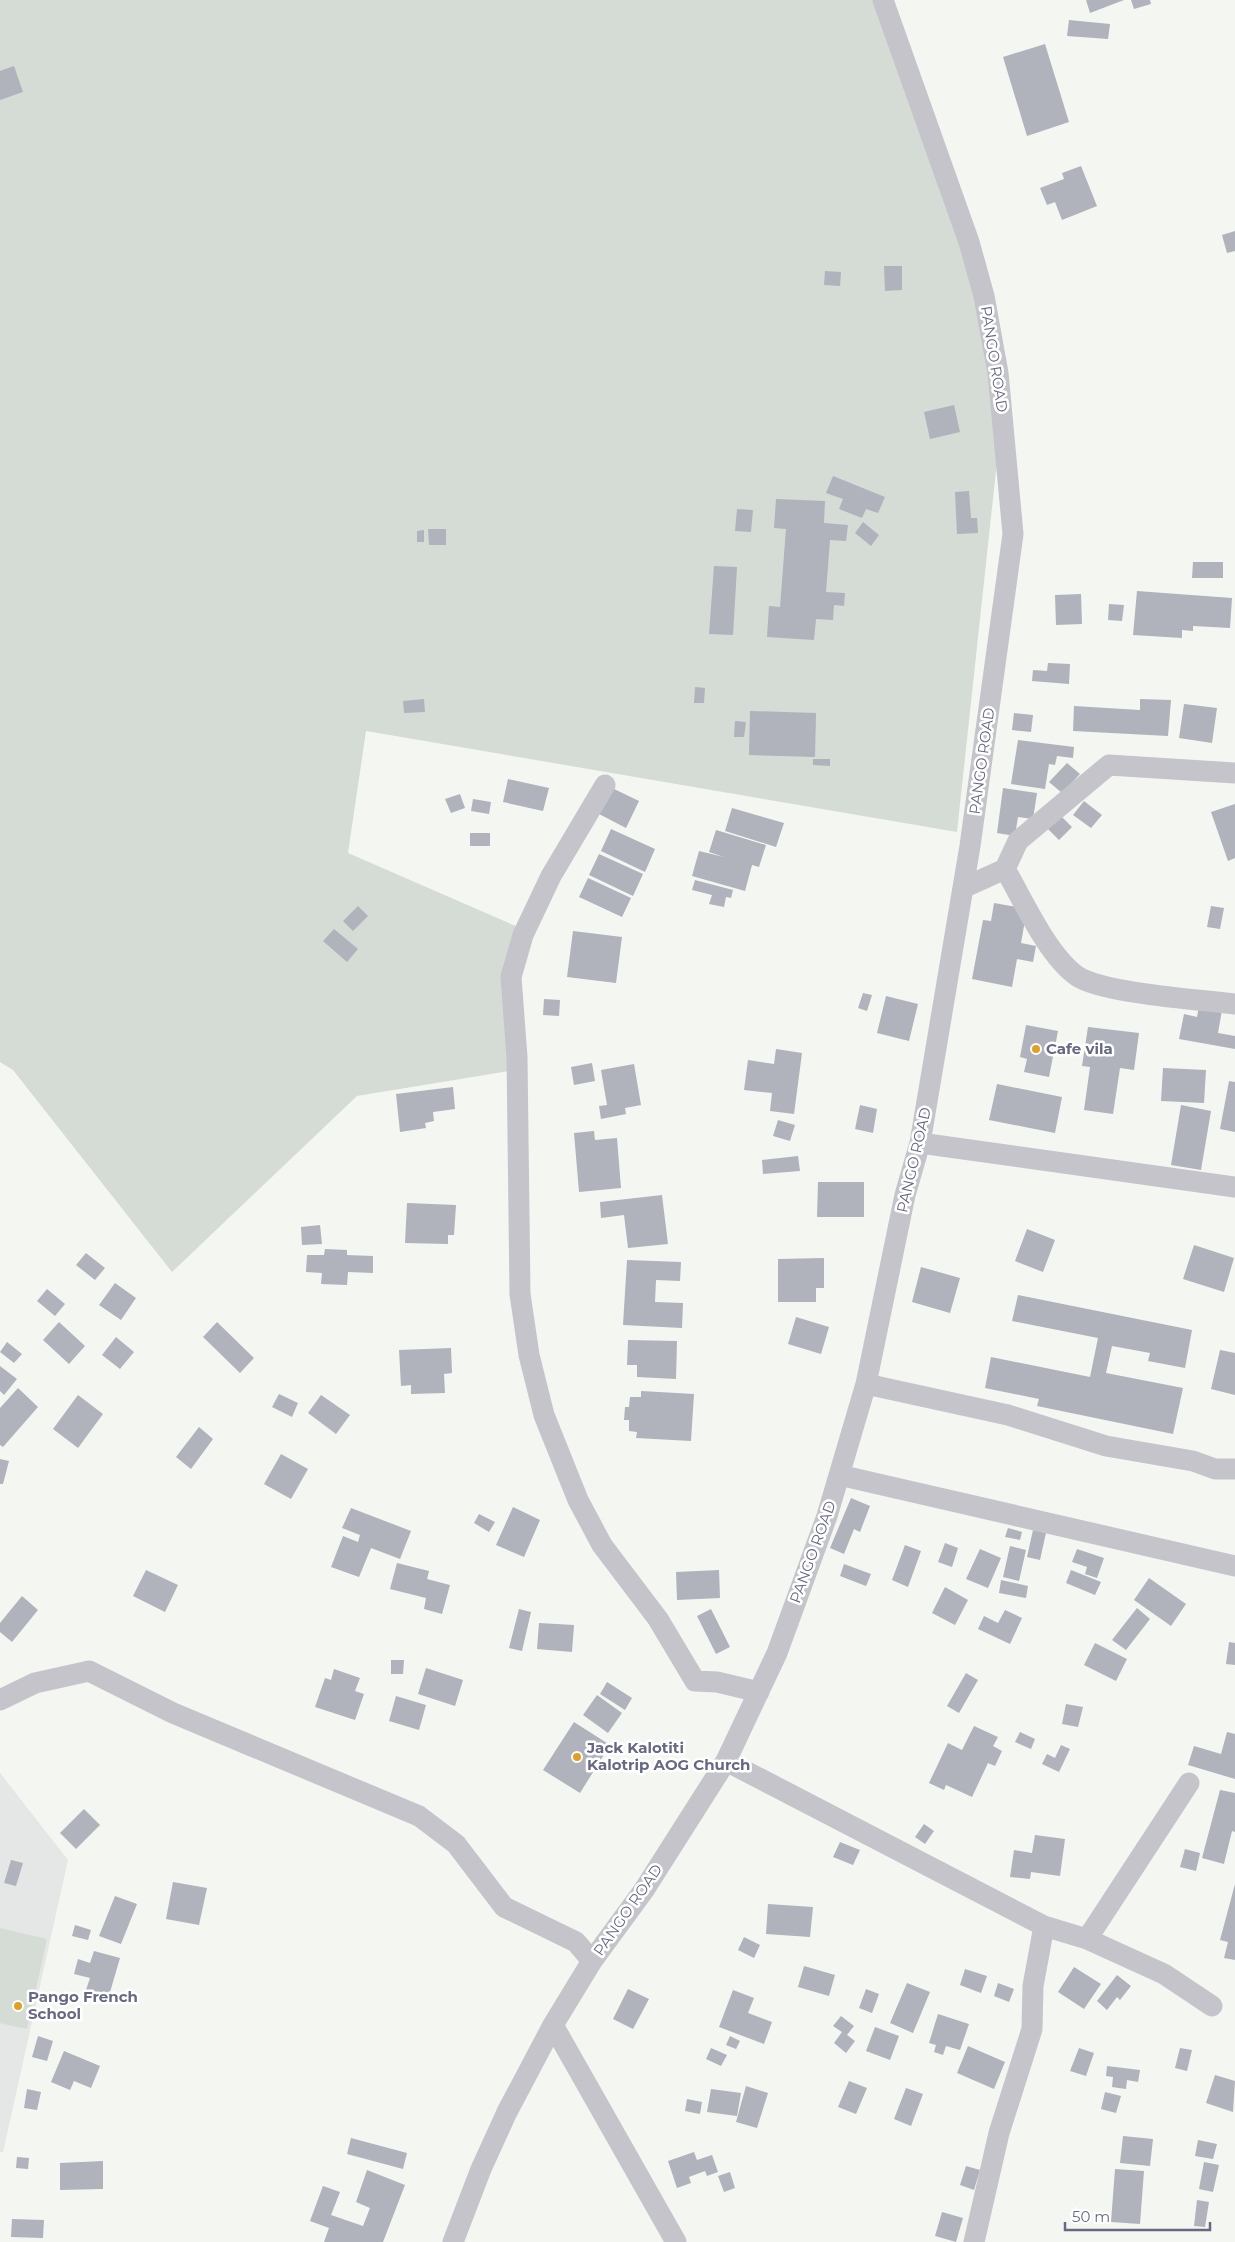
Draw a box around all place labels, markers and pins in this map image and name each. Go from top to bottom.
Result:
place label: Cafe vila [1046,1039,1113,1058]
marker: Cafe vila [1030,1043,1042,1055]
place label: Jack Kalotiti Kalotrip AOG Church [586,1738,750,1774]
marker: Jack Kalotiti Kalotrip AOG Church [571,1751,583,1763]
place label: Pango French School [28,1987,138,2023]
marker: Pango French School [12,2000,24,2012]

